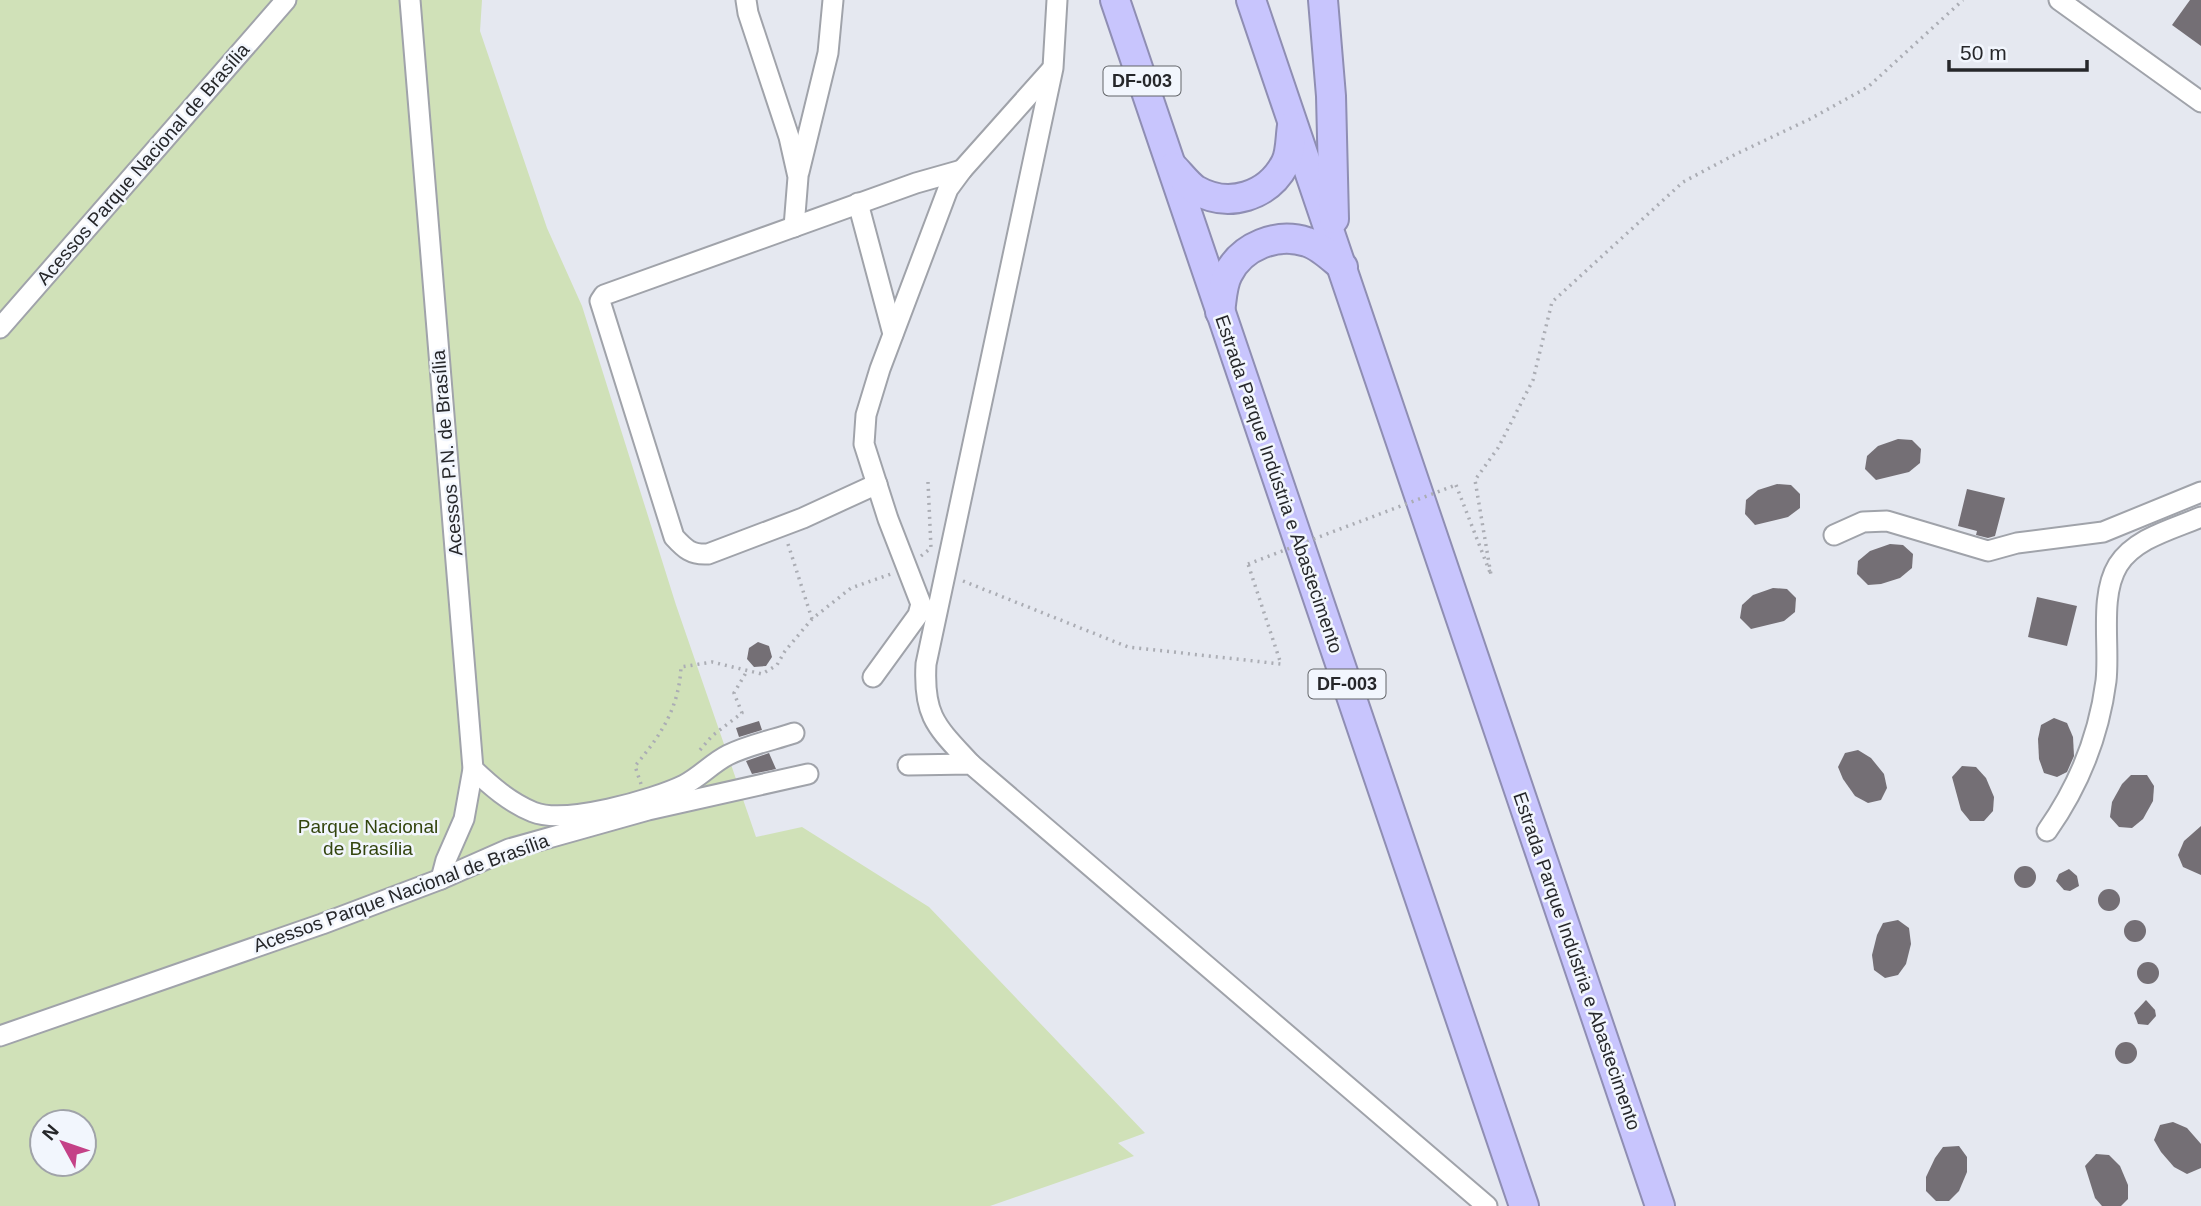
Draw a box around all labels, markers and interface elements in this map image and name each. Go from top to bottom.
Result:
scale bar [1949,28,2087,72]
street label: Acessos Parque Nacional de Brasília [33,39,254,289]
text: 50 m [1960,41,2007,64]
road number: DF-003 [1104,66,1180,96]
street label: Estrada Parque Indústria e Abastecimento [1211,312,1347,656]
street label: Acessos P.N. de Brasília [427,349,466,557]
road number: DF-003 [1308,670,1386,698]
street label: Estrada Parque Indústria e Abastecimento [1509,789,1645,1133]
park label: Parque Nacional de Brasília [298,816,438,859]
street label: Acessos Parque Nacional de Brasília [251,830,552,956]
north arrow [28,1108,98,1178]
text: N [38,1120,63,1144]

